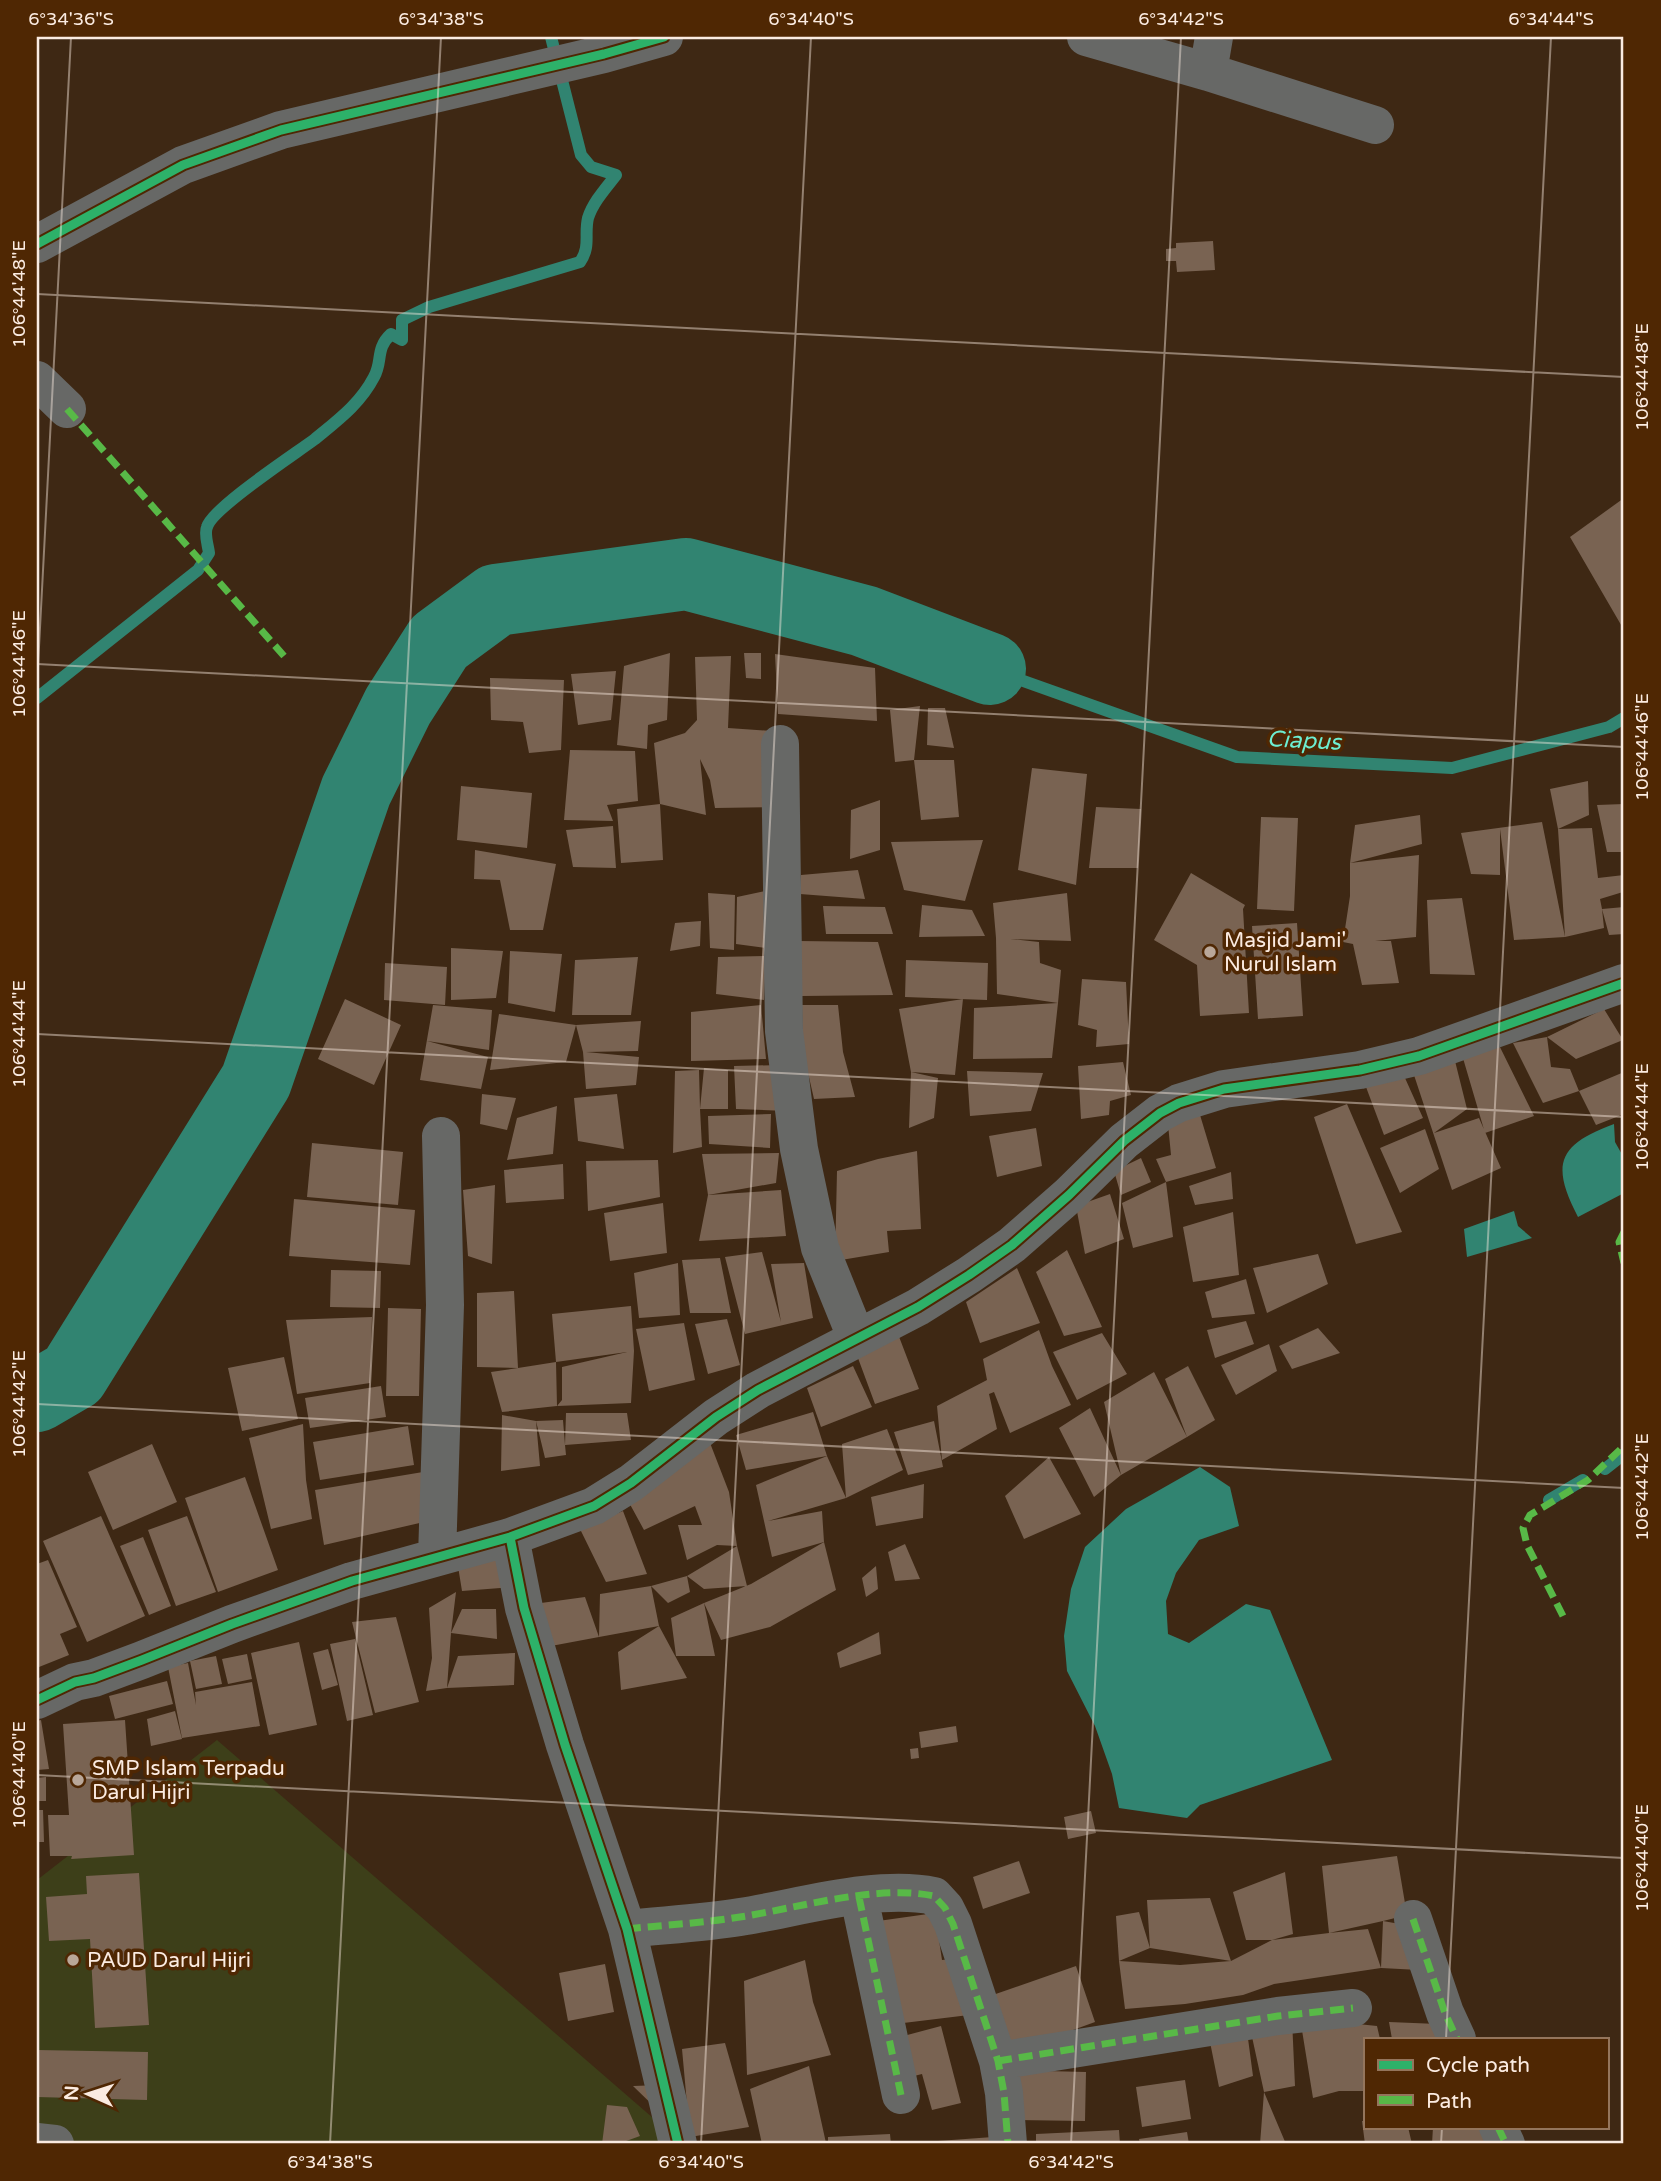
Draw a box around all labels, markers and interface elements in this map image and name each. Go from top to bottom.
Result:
text: 6°34'36"S [28,8,114,30]
text: 6°34'38"S [398,8,484,30]
text: 6°34'40"S [768,8,854,30]
text: 6°34'42"S [1138,8,1224,30]
text: 6°34'44"S [1508,8,1594,30]
text: 106°44'48"E [8,240,30,348]
text: 106°44'48"E [1631,323,1653,431]
text: 106°44'46"E [8,610,30,718]
text: 106°44'46"E [1631,693,1653,801]
water label: Ciapus [1266,725,1344,757]
place label: Masjid Jami' Nurul Islam [1224,928,1346,977]
marker: Masjid Jami' Nurul Islam [1202,944,1218,960]
text: 106°44'44"E [8,980,30,1088]
text: 106°44'44"E [1631,1063,1653,1171]
text: 106°44'42"E [8,1350,30,1458]
text: 106°44'42"E [1631,1433,1653,1541]
text: 106°44'40"E [8,1721,30,1829]
place label: SMP Islam Terpadu Darul Hijri [92,1756,285,1805]
marker: SMP Islam Terpadu Darul Hijri [70,1772,86,1788]
text: 106°44'40"E [1631,1804,1653,1912]
place label: PAUD Darul Hijri [87,1948,251,1973]
marker: PAUD Darul Hijri [65,1952,81,1968]
legend [1364,2038,1608,2128]
text: Cycle path [1426,2053,1530,2078]
north arrow [52,2058,122,2128]
text: N [61,2085,83,2101]
text: Path [1426,2089,1472,2114]
text: 6°34'38"S [287,2151,373,2173]
text: 6°34'40"S [658,2151,744,2173]
text: 6°34'42"S [1028,2151,1114,2173]

